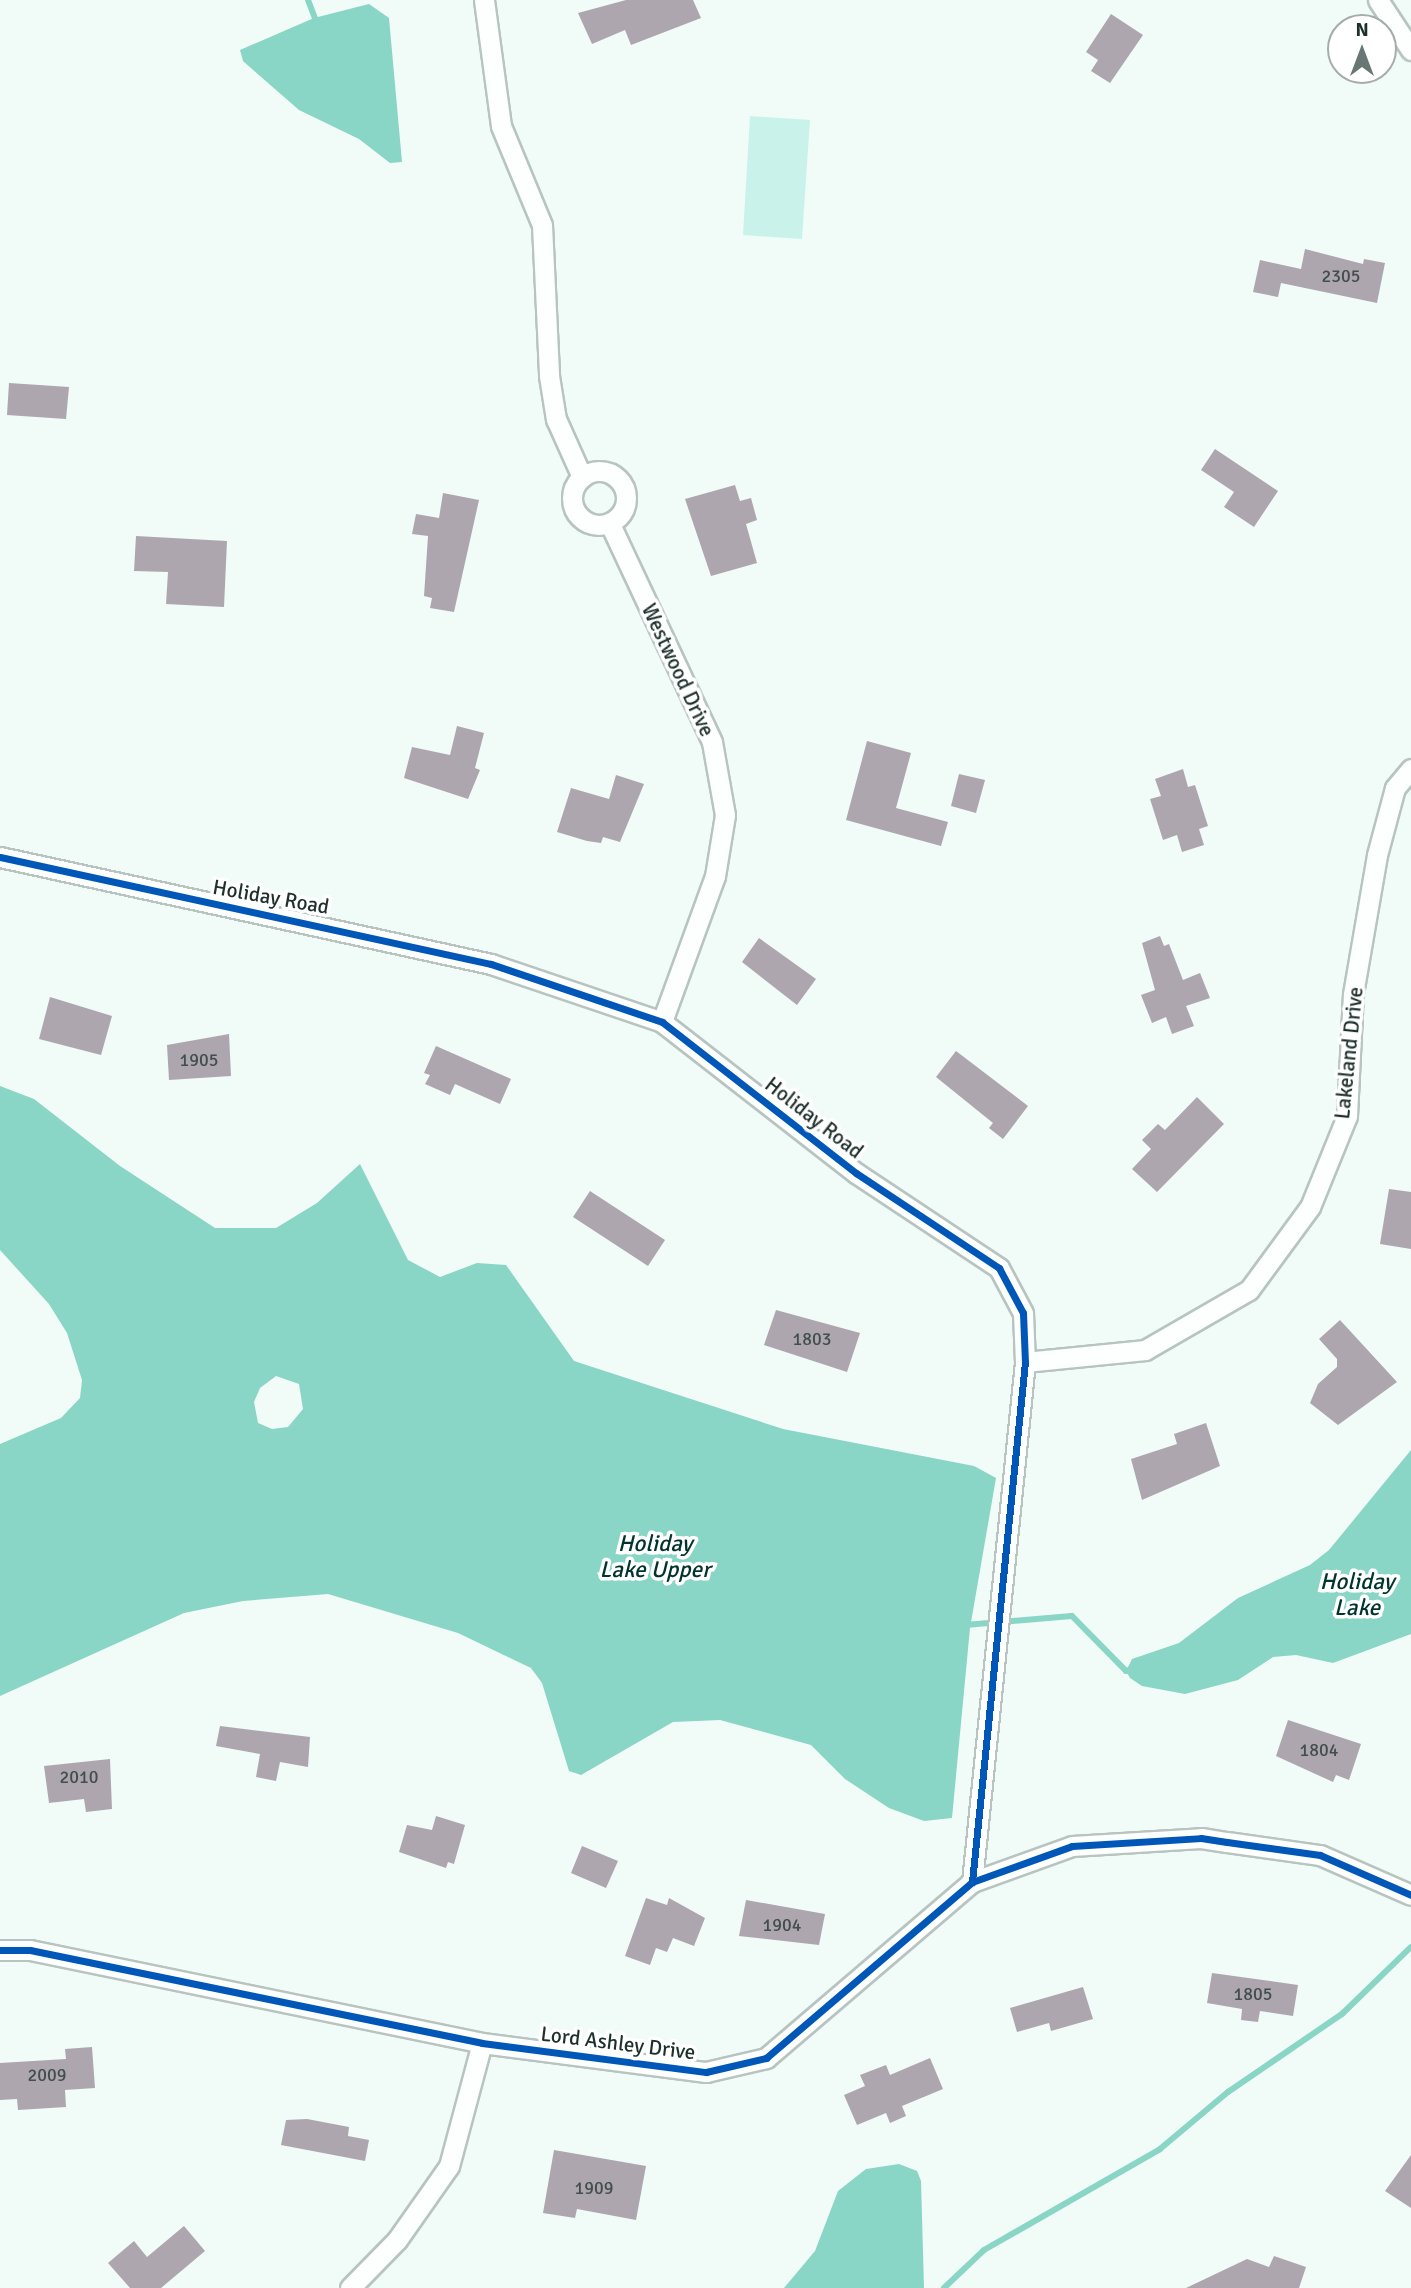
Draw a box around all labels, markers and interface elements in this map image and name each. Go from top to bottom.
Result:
north arrow [1327,14,1397,84]
text: N [1355,18,1369,42]
house number: 2305 [1322,265,1360,287]
street label: Westwood Drive [636,600,720,740]
street label: Holiday Road [211,874,331,920]
street label: Lakeland Drive [1330,986,1368,1120]
house number: 1905 [180,1049,218,1071]
street label: Holiday Road [760,1072,868,1164]
house number: 1803 [793,1328,831,1350]
water label: Holiday Lake Upper [600,1530,710,1584]
water label: Holiday Lake [1320,1568,1394,1622]
house number: 1804 [1300,1739,1338,1761]
house number: 2010 [60,1766,98,1788]
house number: 1904 [763,1914,801,1936]
house number: 1805 [1234,1983,1272,2005]
street label: Lord Ashley Drive [539,2021,697,2065]
house number: 2009 [28,2064,66,2086]
house number: 1909 [575,2177,613,2199]

